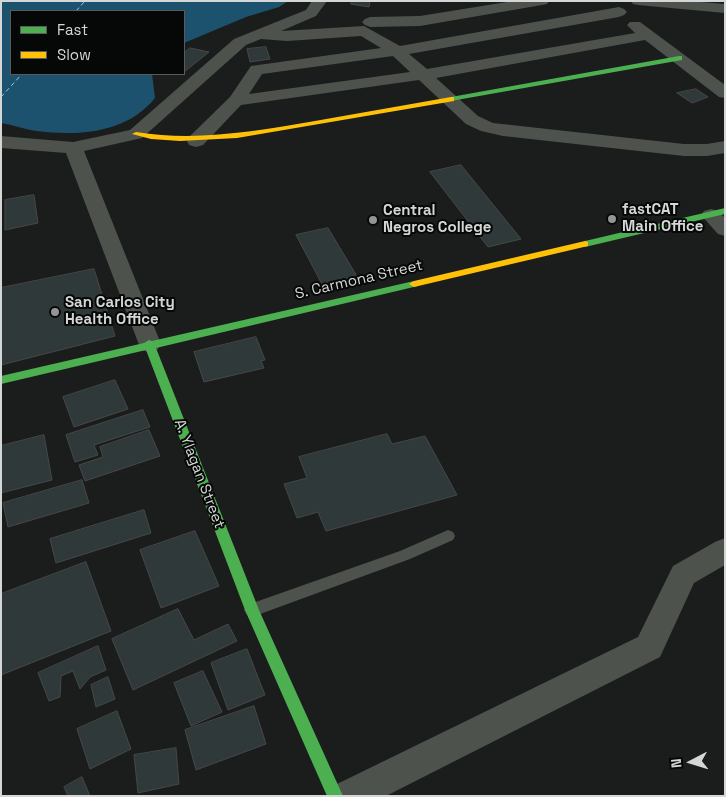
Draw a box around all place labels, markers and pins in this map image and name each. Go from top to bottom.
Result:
place label: fastCAT Main Office [622,201,704,236]
place label: Central Negros College [383,202,491,237]
marker: fastCAT Main Office [606,213,618,225]
marker: Central Negros College [367,214,379,226]
place label: San Carlos City Health Office [65,294,175,329]
marker: San Carlos City Health Office [49,306,61,318]

